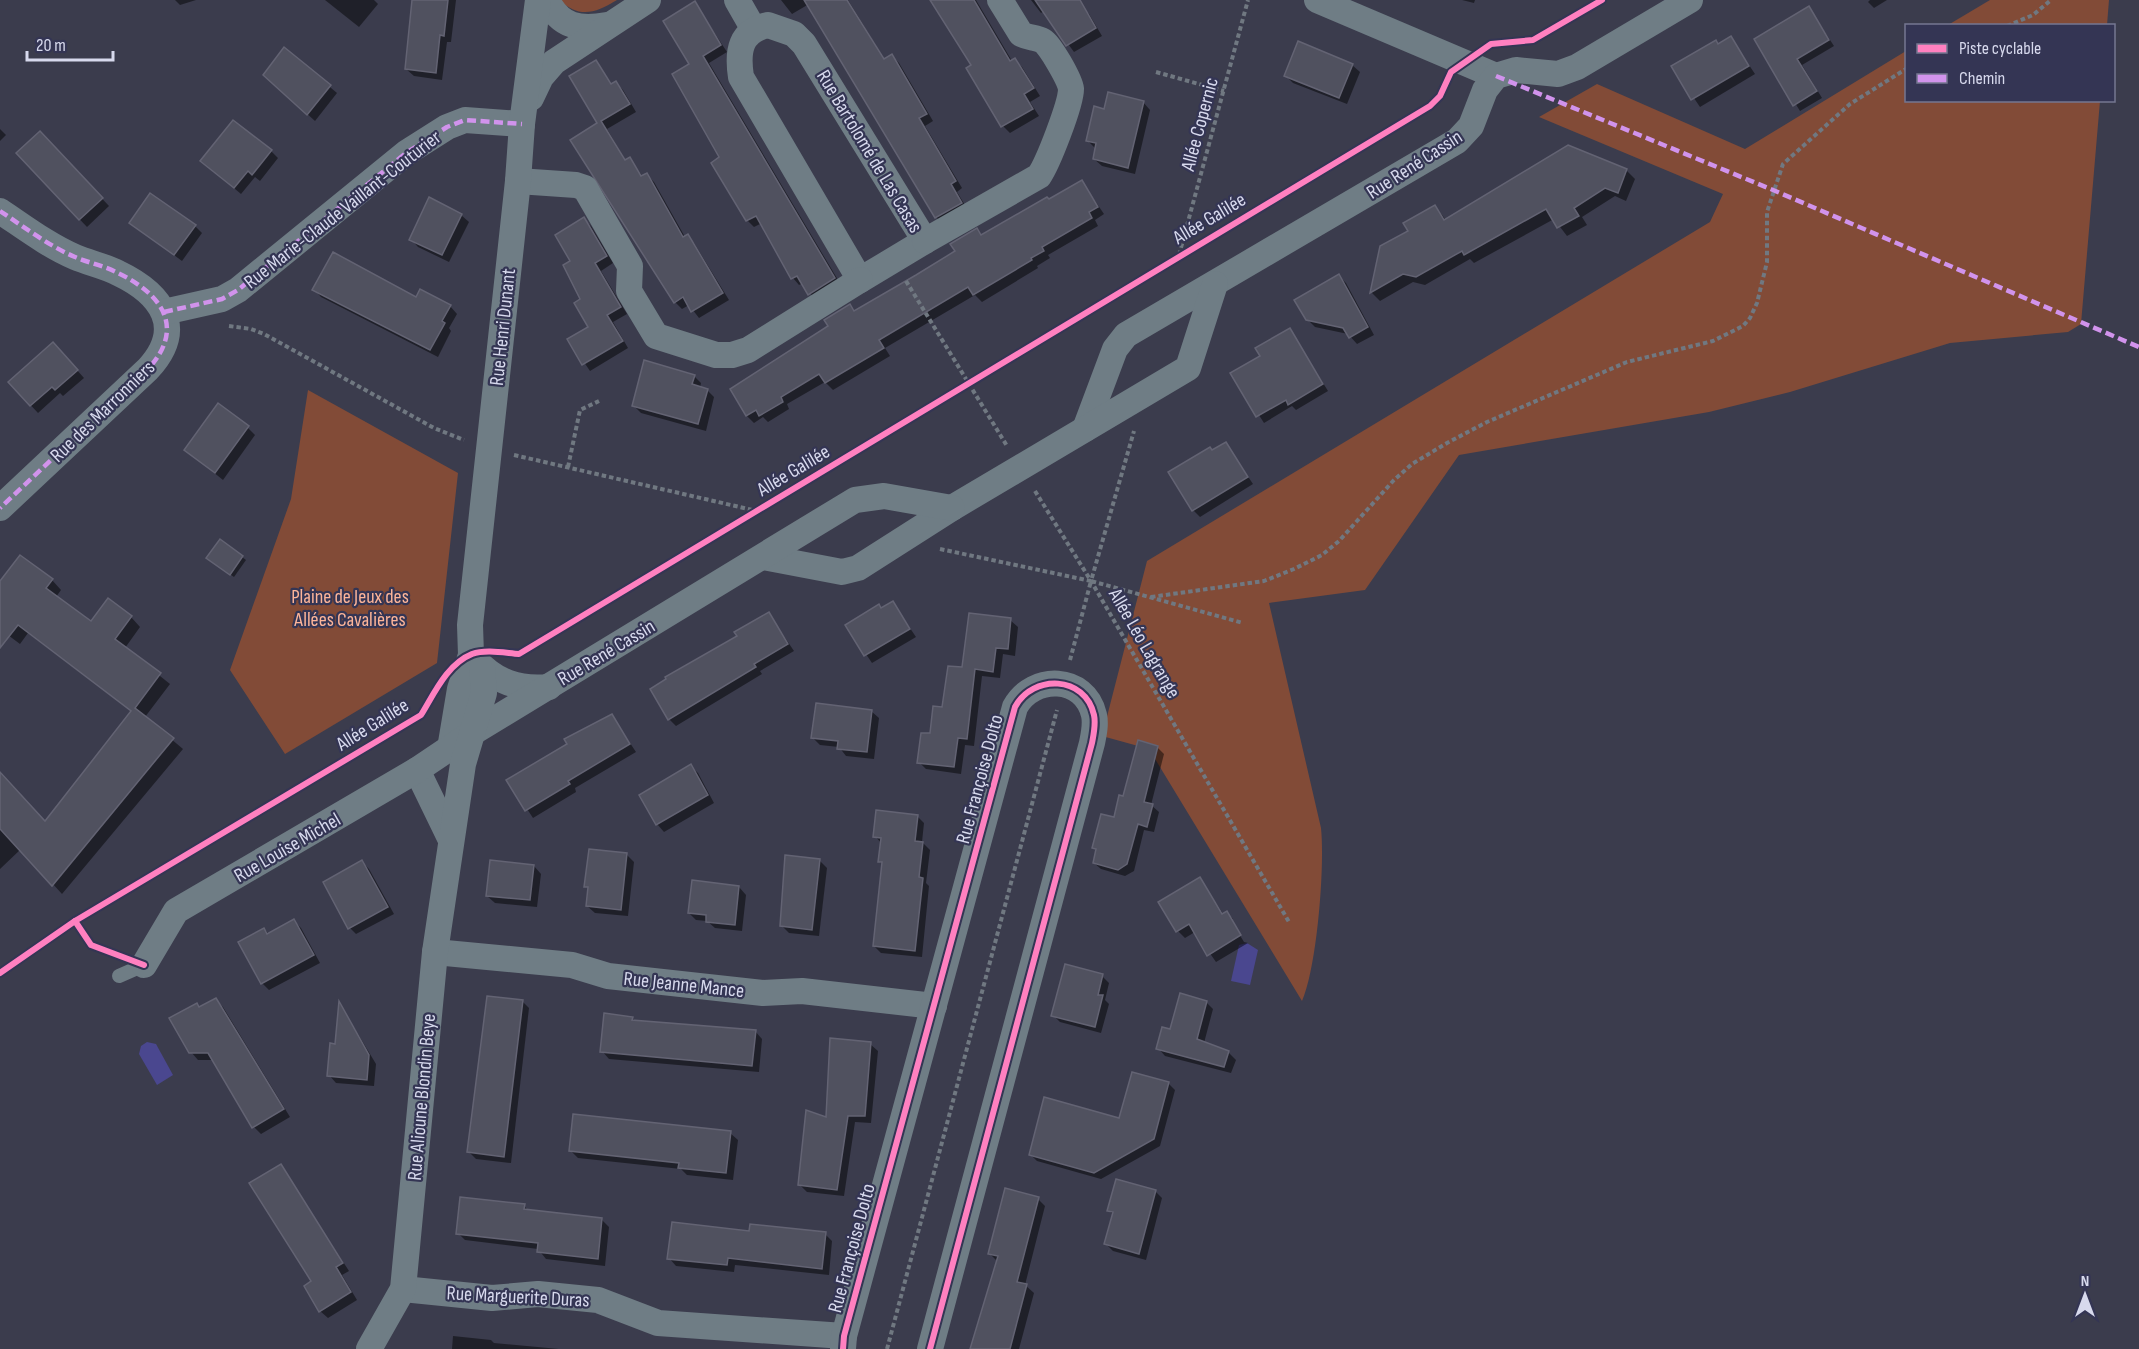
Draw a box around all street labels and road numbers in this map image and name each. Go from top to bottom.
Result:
street label: Rue Bartolomé de Las Casas [811,66,927,237]
street label: Allée Copernic [1176,75,1224,175]
street label: Rue Marie-Claude Vaillant-Couturier [239,125,446,294]
street label: Rue René Cassin [1362,125,1467,205]
street label: Allée Galilée [1168,188,1250,250]
street label: Rue Henri Dunant [485,267,521,387]
street label: Rue des Marronniers [45,356,160,468]
street label: Allée Galilée [752,440,834,502]
street label: Allée Léo Lagrange [1103,583,1185,703]
street label: Rue René Cassin [554,614,659,691]
street label: Allée Galilée [331,693,413,757]
street label: Rue Françoise Dolto [951,712,1009,846]
street label: Rue Louise Michel [230,808,345,888]
street label: Rue Jeanne Mance [622,967,745,1003]
street label: Rue Alioune Blondin Beye [403,1013,441,1182]
street label: Rue Françoise Dolto [823,1181,881,1315]
street label: Rue Marguerite Duras [446,1281,590,1313]

